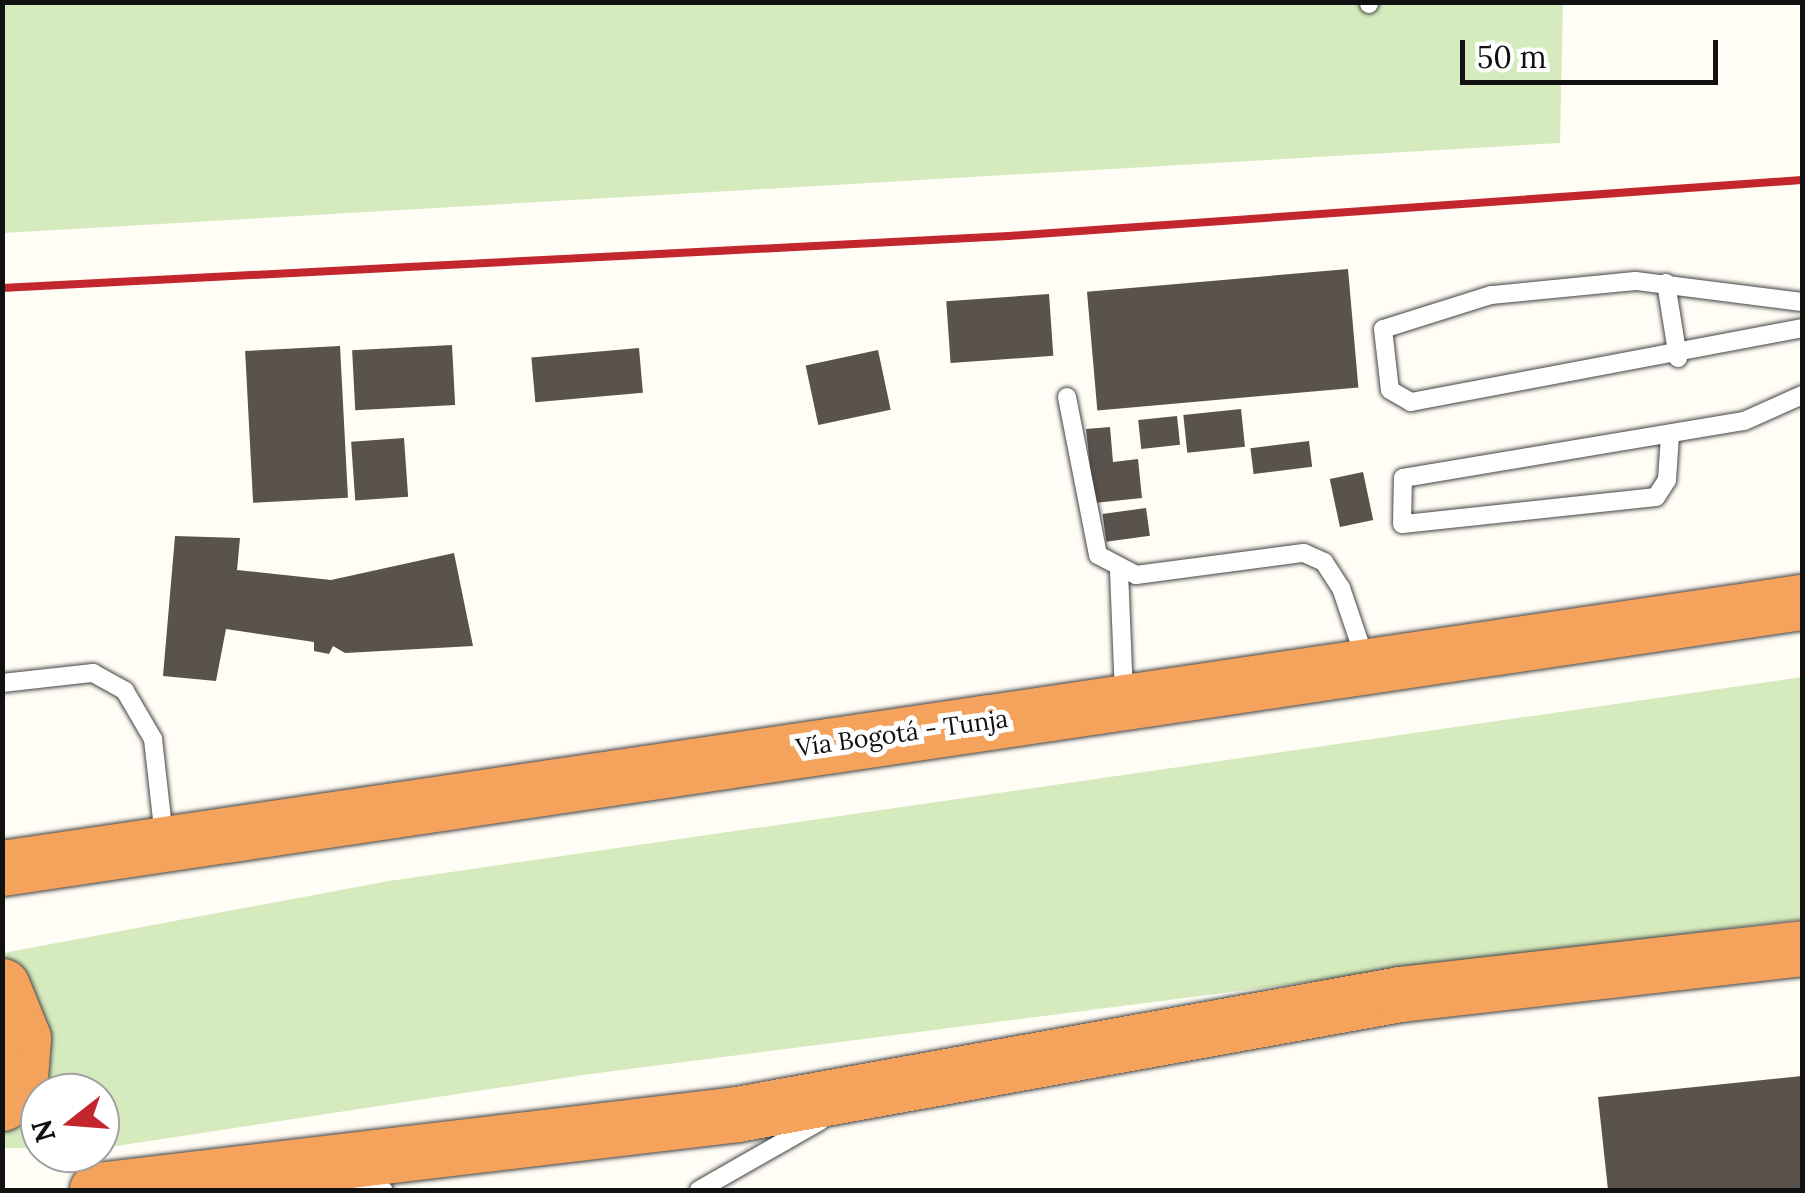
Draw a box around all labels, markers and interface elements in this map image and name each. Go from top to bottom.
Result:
scale bar [1465,20,1722,82]
text: 50 m [1477,38,1547,76]
street label: Vía Bogotá - Tunja [794,703,1010,763]
north arrow [20,1073,120,1173]
text: N [23,1116,64,1147]

